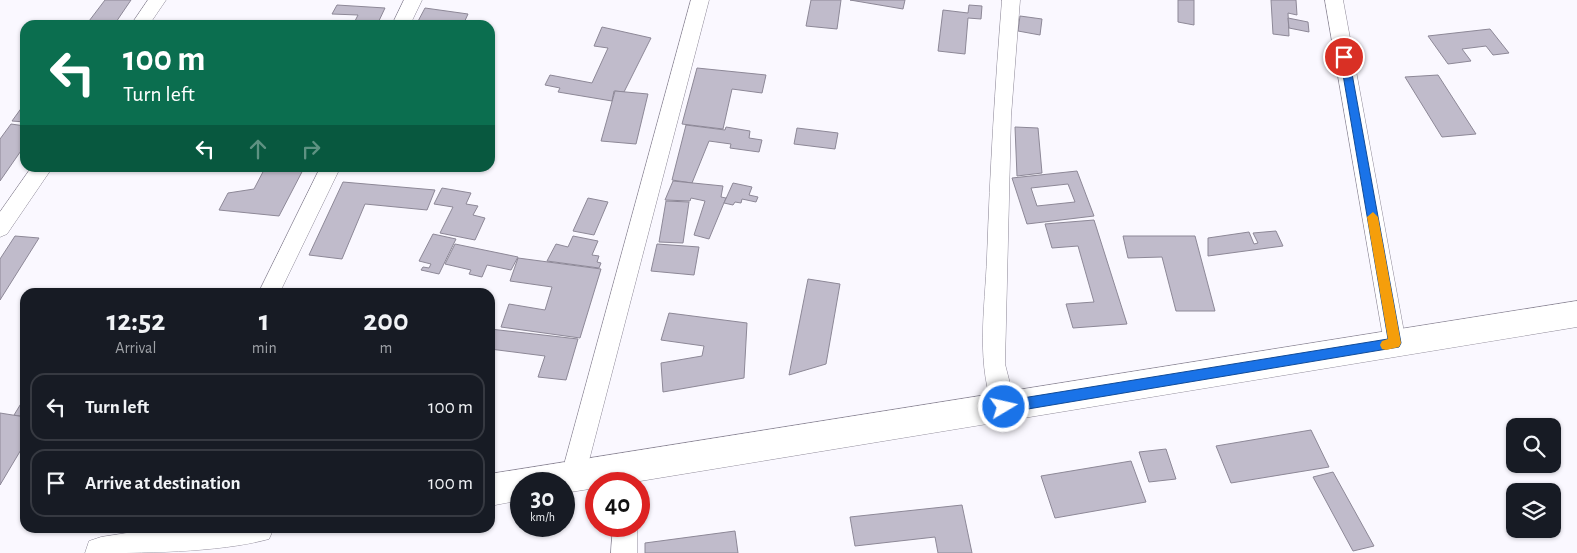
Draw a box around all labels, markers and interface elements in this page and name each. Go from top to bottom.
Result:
pin [1323,36,1365,78]
icon: left [40,40,105,105]
text: 100 m [123,42,206,77]
icon: arrive [1330,43,1358,71]
text: Turn left [123,83,195,105]
icon: left [191,135,219,163]
icon: ahead [244,135,272,163]
icon: right [297,135,325,163]
text: 12:52 [106,306,165,336]
text: 1 [259,306,270,336]
text: 200 [363,306,409,336]
text: Arrival [115,340,156,356]
text: min [252,340,277,356]
text: m [379,340,392,356]
position arrow [977,380,1029,432]
icon: left [42,393,70,421]
text: Turn left [85,398,149,417]
text: 100 m [428,398,473,417]
map controls [1506,418,1561,538]
button: search [1506,418,1561,473]
icon: arrive [42,469,70,497]
speed limit sign: 40 [585,472,650,537]
text: Arrive at destination [85,474,241,493]
text: 100 m [428,474,473,493]
button: layers [1506,483,1561,538]
text: 30 [531,486,554,511]
text: km/h [530,511,555,523]

